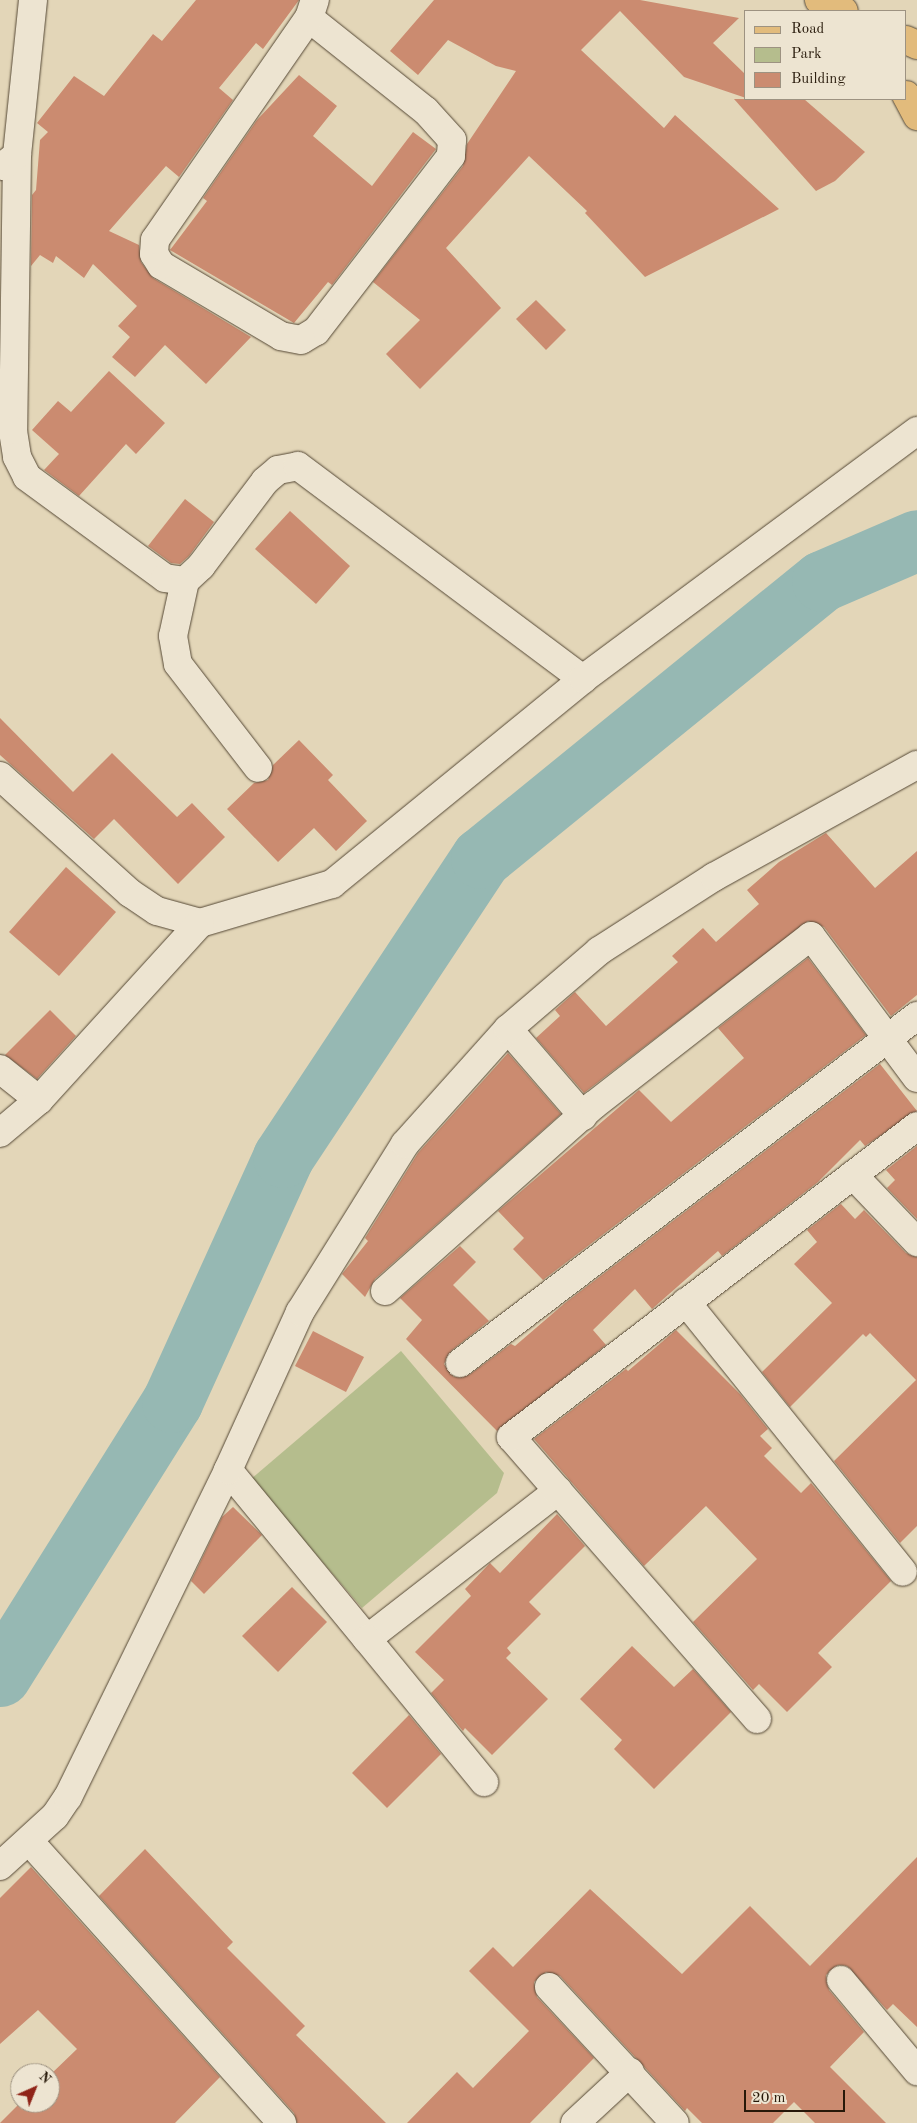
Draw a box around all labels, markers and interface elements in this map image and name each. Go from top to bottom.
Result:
legend [744,10,907,100]
text: Road [791,22,824,37]
text: Park [791,47,822,62]
text: Building [791,72,846,87]
north arrow [10,2063,60,2113]
text: N [36,2069,53,2087]
scale bar [747,2080,848,2112]
text: 20 m [752,2091,786,2106]

